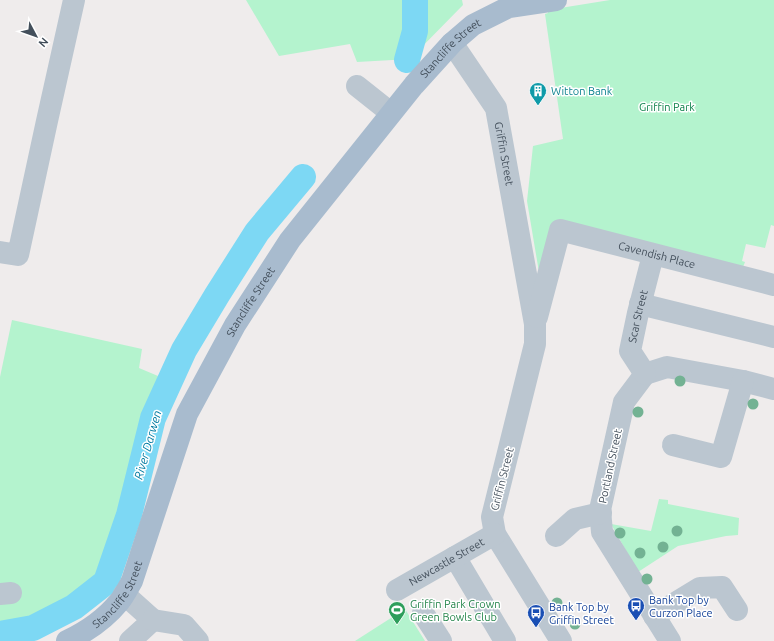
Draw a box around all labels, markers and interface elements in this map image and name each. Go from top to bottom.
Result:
north arrow [16,16,56,56]
street label: Stancliffe Street [418,16,483,80]
text: N [36,36,51,50]
building icon: Witton Bank [528,81,548,106]
place label: Witton Bank [551,85,613,97]
park label: Griffin Park [639,101,695,113]
street label: Griffin Street [493,121,516,187]
street label: Cavendish Place [617,239,697,271]
street label: Stancliffe Street [224,264,277,339]
street label: Scar Street [626,288,650,344]
water label: River Darwen [131,409,164,481]
street label: Portland Street [596,427,624,504]
street label: Griffin Street [488,446,516,512]
street label: Newcastle Street [407,535,487,588]
street label: Stancliffe Street [90,559,144,630]
place label: Bank Top by Curzon Place [649,594,713,619]
bus stop icon: Bank Top by Curzon Place [626,596,646,621]
place label: Griffin Park Crown Green Bowls Club [410,598,501,623]
sports icon: Griffin Park Crown Green Bowls Club [387,600,407,625]
place label: Bank Top by Griffin Street [549,601,614,626]
bus stop icon: Bank Top by Griffin Street [526,603,546,628]

